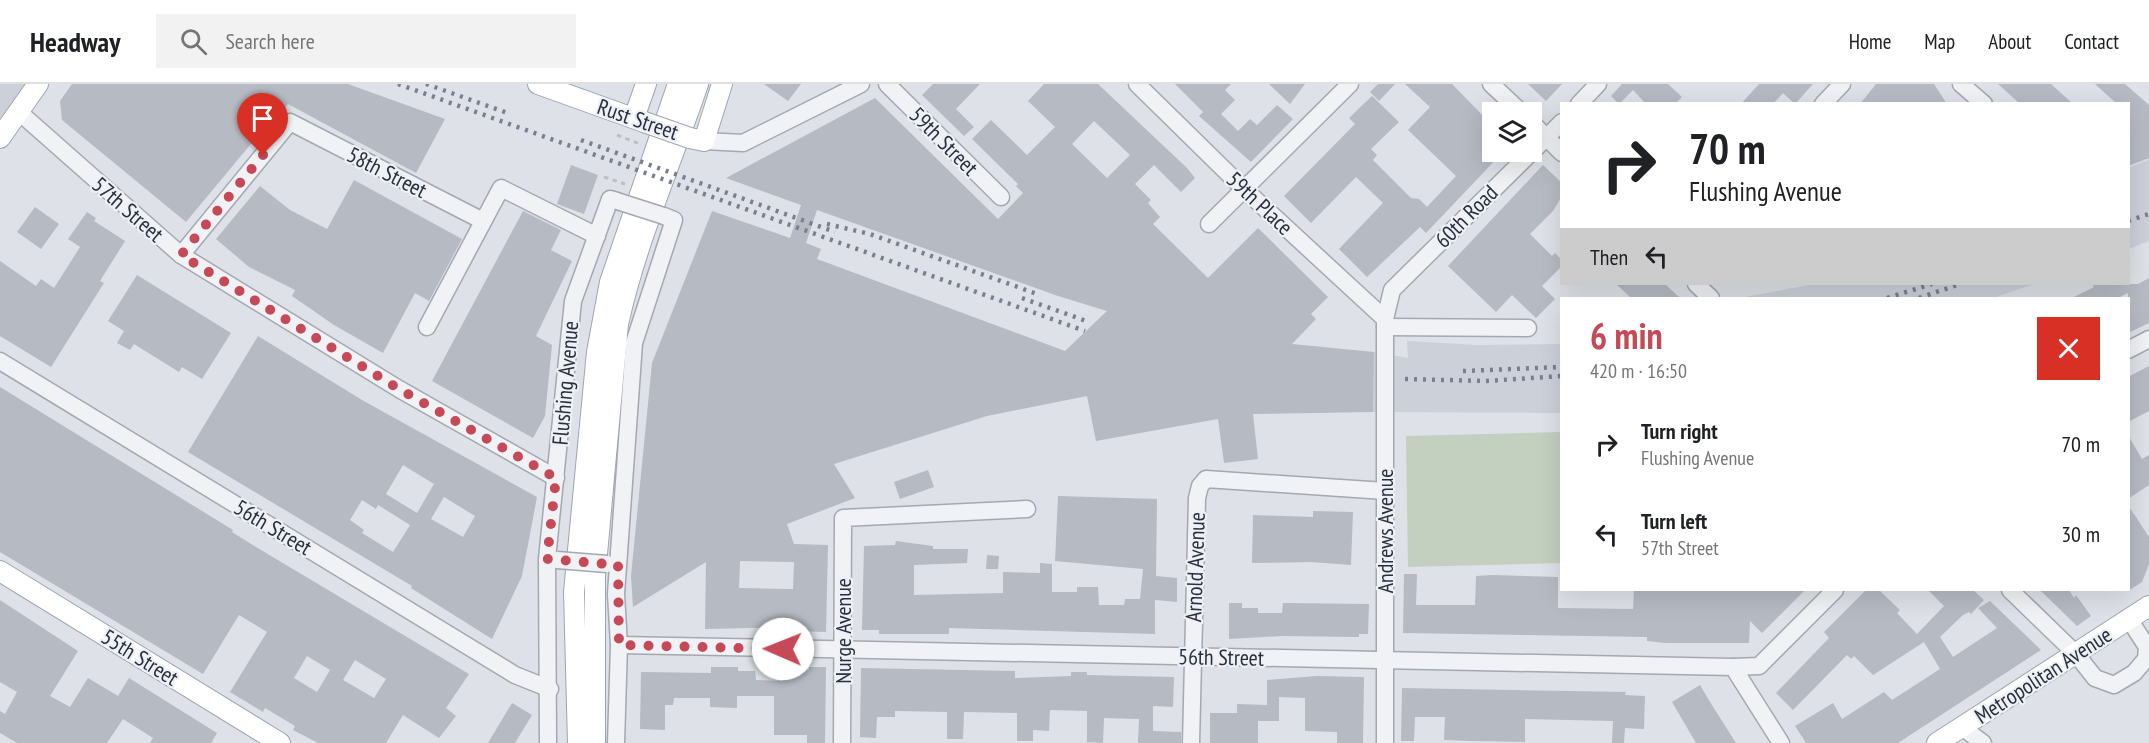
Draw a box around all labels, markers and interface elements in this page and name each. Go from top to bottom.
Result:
search box [156,14,576,68]
text: Headway [30,23,120,60]
icon: search [177,25,210,58]
text: Search here [225,27,315,55]
text: Home [1849,28,1891,55]
text: Map [1924,28,1955,55]
text: About [1988,28,2031,55]
text: Contact [2064,28,2119,55]
street label: Rust Street [594,92,682,146]
pin [237,93,288,155]
street label: 59th Street [904,101,984,181]
icon: arrive [246,102,279,135]
map controls [1482,102,1542,162]
button: layers [1482,102,1542,162]
text: 70 m [1689,121,1766,176]
icon: right [1590,126,1668,204]
street label: 58th Street [342,140,432,204]
street label: 59th Place [1221,165,1299,241]
street label: 57th Street [87,170,169,248]
text: Flushing Avenue [1689,174,1842,208]
street label: 60th Road [1429,179,1503,253]
icon: left [1640,240,1673,273]
text: Then [1590,243,1628,271]
text: 6 min [1590,312,1663,359]
button: close [2037,317,2100,380]
street label: Flushing Avenue [546,320,584,446]
text: 420 m · 16:50 [1590,358,1687,384]
text: Turn right [1641,417,1718,445]
icon: right [1590,428,1623,461]
text: 70 m [2061,430,2100,458]
text: Flushing Avenue [1641,445,1754,471]
street label: Andrews Avenue [1371,469,1399,593]
street label: 56th Street [229,493,317,561]
text: Turn left [1641,507,1707,535]
street label: Arnold Avenue [1179,512,1211,622]
icon: left [1590,518,1623,551]
text: 30 m [2061,520,2100,548]
text: 57th Street [1641,535,1719,561]
street label: Nurge Avenue [829,578,857,684]
position arrow [751,617,815,681]
street label: Metropolitan Avenue [1969,620,2117,730]
street label: 55th Street [96,622,184,692]
street label: 56th Street [1178,642,1264,672]

